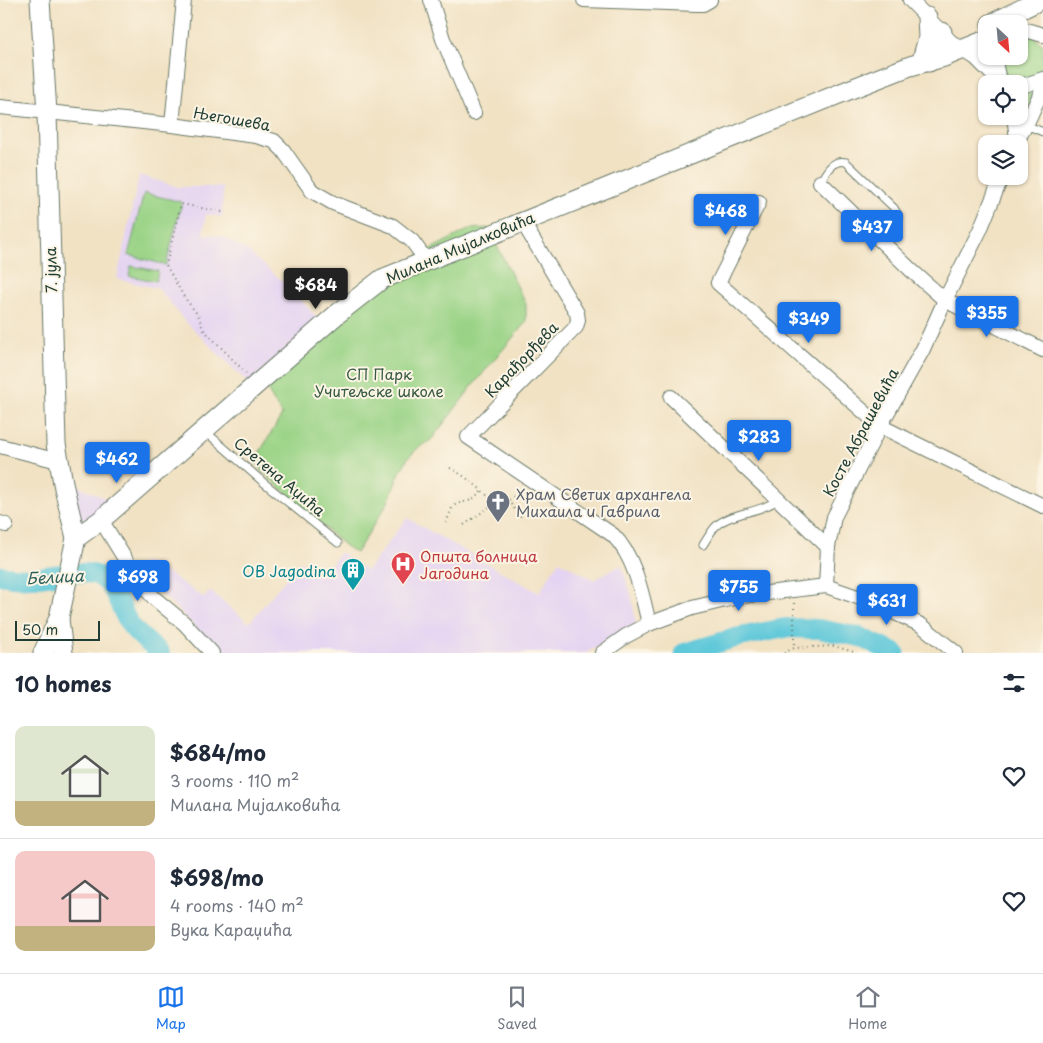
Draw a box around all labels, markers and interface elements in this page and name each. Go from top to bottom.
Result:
north arrow [978,15,1028,65]
map controls [978,15,1028,185]
button: locate [978,75,1028,125]
street label: Његошева [192,100,273,136]
button: layers [978,135,1028,185]
pin: $468 [696,194,756,236]
text: $468 [705,198,747,222]
street label: Милана Мијалковића [382,205,538,289]
pin: $437 [842,210,902,252]
text: $437 [852,214,892,238]
street label: 7. јула [38,246,62,293]
pin: $684 [286,268,346,310]
text: $684 [295,272,337,296]
pin: $355 [957,296,1017,338]
text: $355 [966,300,1008,324]
pin: $349 [779,302,839,344]
text: $349 [788,306,830,330]
street label: Карађорђева [479,315,564,402]
park label: СП Парк Учитељске школе [314,362,444,402]
street label: Косте Абрашевића [816,363,904,500]
pin: $283 [729,420,789,462]
text: $283 [738,424,780,448]
street label: Сретена Аџића [229,431,331,522]
pin: $462 [87,442,147,484]
text: $462 [96,446,138,470]
place label: Храм Светих архангела Михаила и Гаврила [516,482,692,522]
church icon: Храм Светих архангела Михаила и Гаврила [485,489,511,523]
place label: Општа болница Јагодина [420,544,538,584]
hospital icon: Општа болница Јагодина [390,551,416,585]
building icon: OB Jagodina [340,557,366,591]
place label: OB Jagodina [242,559,337,582]
pin: $698 [108,560,168,602]
water label: Белица [26,562,85,589]
text: $698 [118,564,158,588]
pin: $755 [709,570,769,612]
text: $755 [719,574,759,598]
pin: $631 [857,584,917,626]
text: $631 [868,588,906,612]
scale bar [15,618,100,641]
text: 50 m [22,619,58,640]
text: 10 homes [15,667,112,699]
icon: filters [1000,669,1028,697]
text: $684/mo [170,736,266,768]
icon: home [55,746,115,806]
icon: heart [1000,762,1028,790]
text: 3 rooms · 110 m² [170,768,299,792]
text: Милана Мијалковића [170,792,340,816]
text: $698/mo [170,861,264,893]
icon: home [55,871,115,931]
icon: heart [1000,887,1028,915]
text: 4 rooms · 140 m² [170,893,304,917]
text: Вука Караџића [170,917,292,941]
tab: Map [156,983,186,1034]
tab: Saved [497,983,537,1034]
tab: Home [848,983,887,1034]

